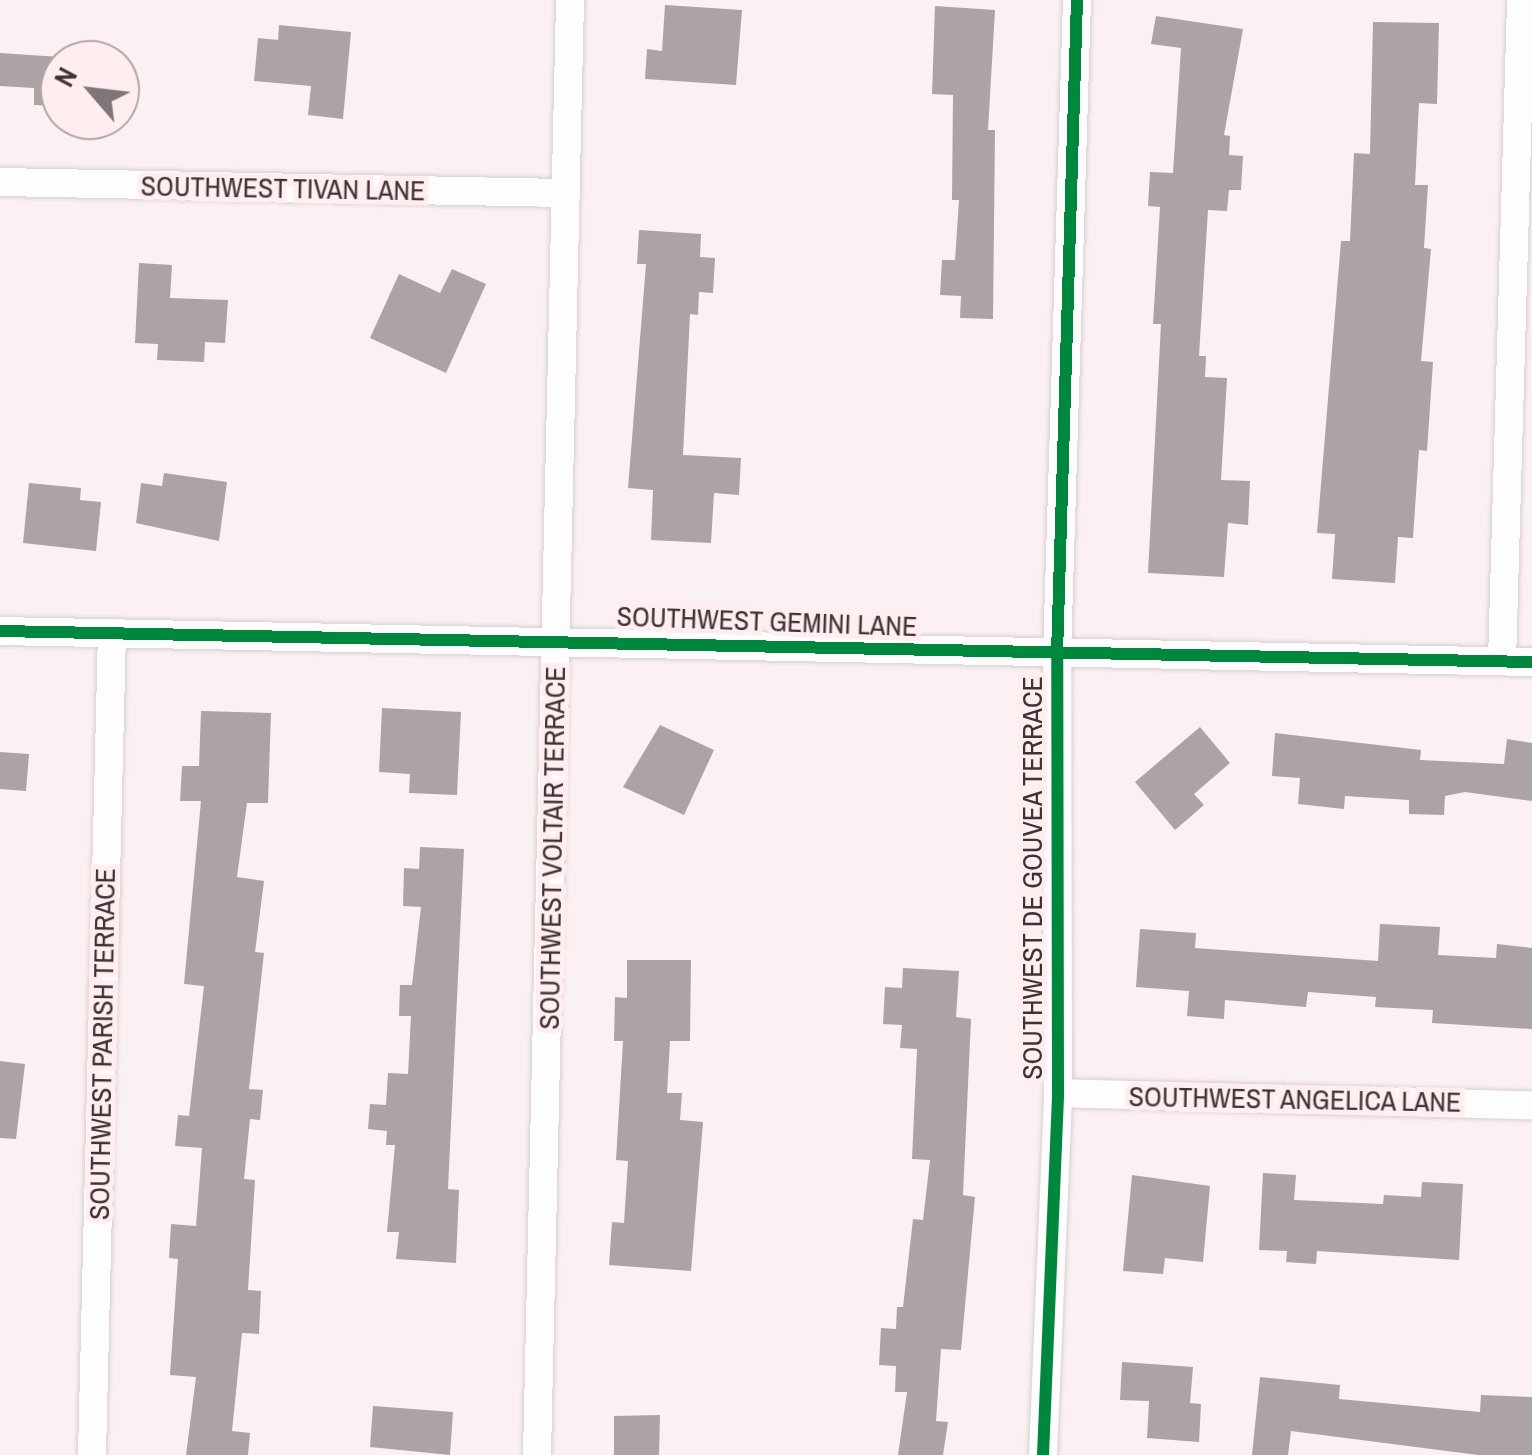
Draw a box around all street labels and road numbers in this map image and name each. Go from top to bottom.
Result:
street label: SOUTHWEST TIVAN LANE [140,169,426,207]
street label: SOUTHWEST GEMINI LANE [616,599,918,643]
street label: SOUTHWEST VOLTAIR TERRACE [532,666,572,1030]
street label: SOUTHWEST DE GOUVEA TERRACE [1015,675,1049,1081]
street label: SOUTHWEST PARISH TERRACE [82,867,122,1221]
street label: SOUTHWEST ANGELICA LANE [1127,1079,1463,1119]

